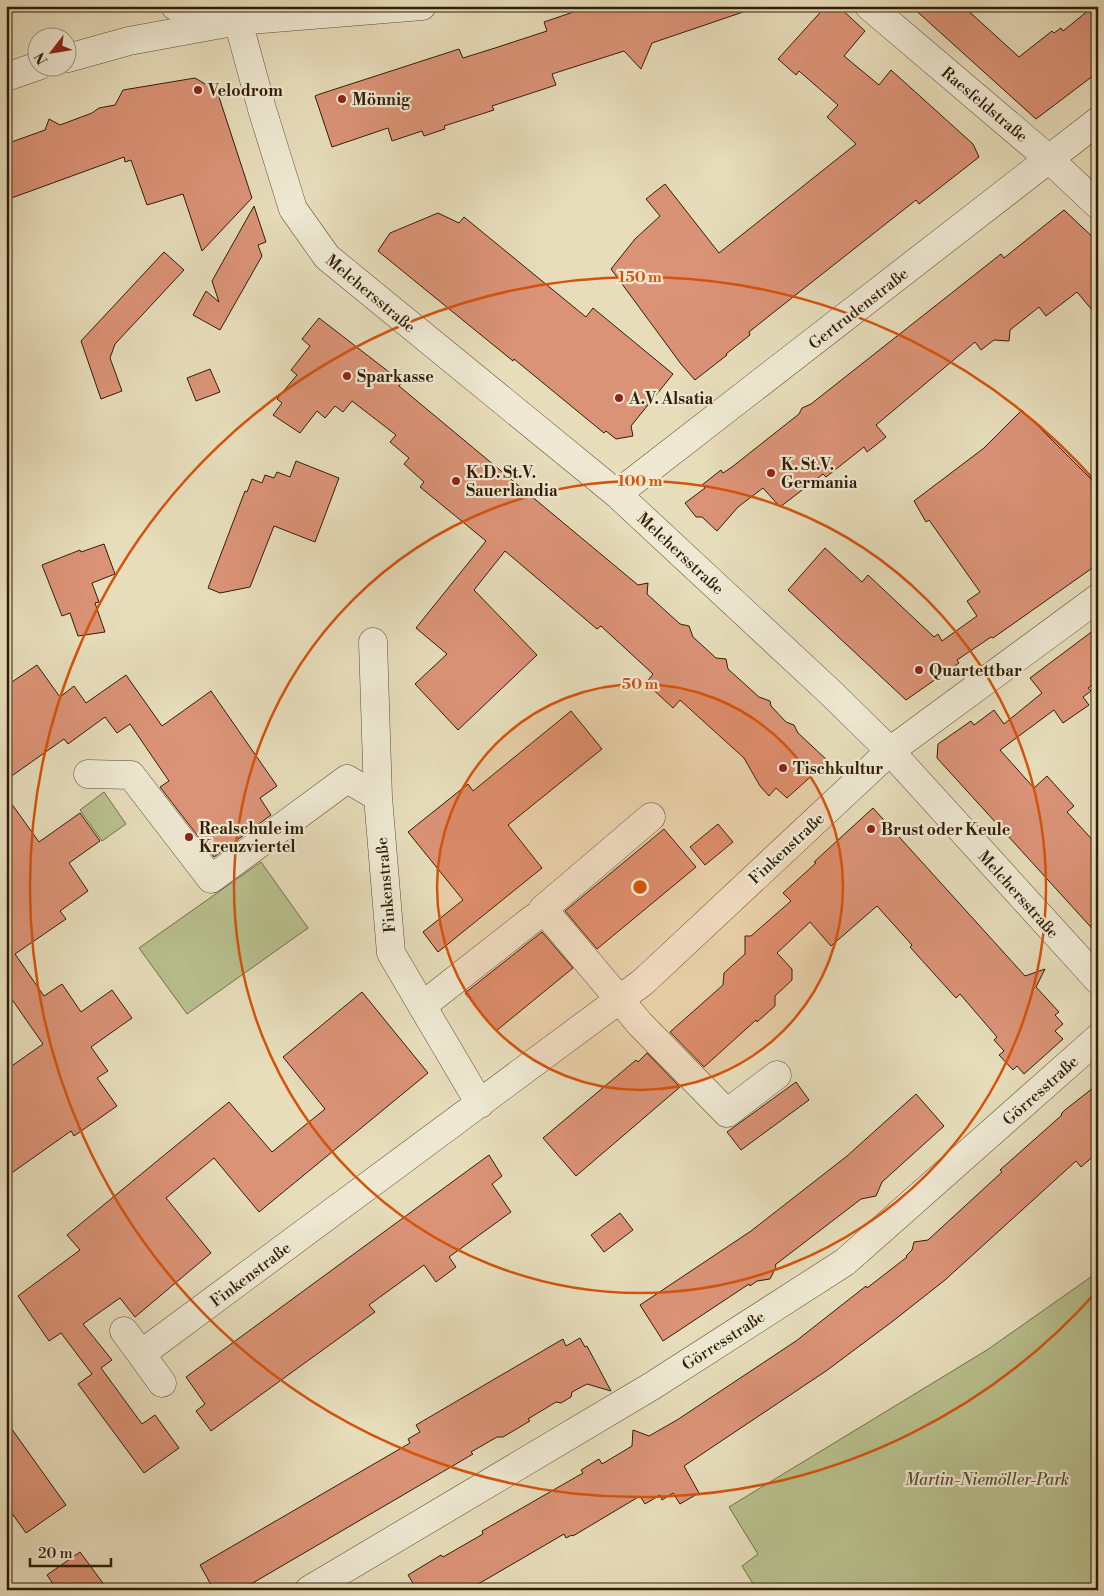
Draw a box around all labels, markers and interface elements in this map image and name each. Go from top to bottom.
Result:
north arrow [28,28,78,78]
text: N [31,49,52,68]
street label: Raesfeldstraße [937,63,1032,147]
place label: Velodrom [207,81,283,101]
marker: Velodrom [192,84,204,96]
place label: Mönnig [352,90,411,110]
marker: Mönnig [336,93,348,105]
street label: Melchersstraße [321,250,419,337]
street label: Gertrudenstraße [805,264,912,354]
text: 150 m [618,268,662,287]
place label: Sparkasse [357,367,434,387]
marker: Sparkasse [341,370,353,382]
place label: A.V. Alsatia [628,389,713,409]
marker: A.V. Alsatia [613,392,625,404]
place label: K. St.V. Germania [781,455,858,493]
place label: K.D. St.V. Sauerlandia [466,463,558,501]
marker: K. St.V. Germania [765,467,777,479]
text: 100 m [618,472,663,491]
marker: K.D. St.V. Sauerlandia [450,475,462,487]
street label: Melchersstraße [633,508,728,599]
place label: Quartettbar [929,661,1022,681]
marker: Quartettbar [913,664,925,676]
text: 50 m [622,675,658,694]
place label: Tischkultur [793,759,883,779]
marker: Tischkultur [777,762,789,774]
street label: Finkenstraße [745,809,829,889]
place label: Realschule im Kreuzviertel [199,819,304,857]
place label: Brust oder Keule [881,820,1011,840]
marker: Brust oder Keule [865,823,877,835]
marker: Realschule im Kreuzviertel [183,831,195,843]
street label: Finkenstraße [372,836,400,934]
street label: Melchersstraße [974,847,1063,943]
centre of rings [631,878,649,896]
street label: Görresstraße [999,1052,1083,1130]
street label: Finkenstraße [206,1238,295,1312]
street label: Görresstraße [678,1307,769,1375]
park label: Martin-Niemöller-Park [905,1470,1069,1490]
scale bar [30,1536,111,1568]
text: 20 m [38,1544,73,1563]

